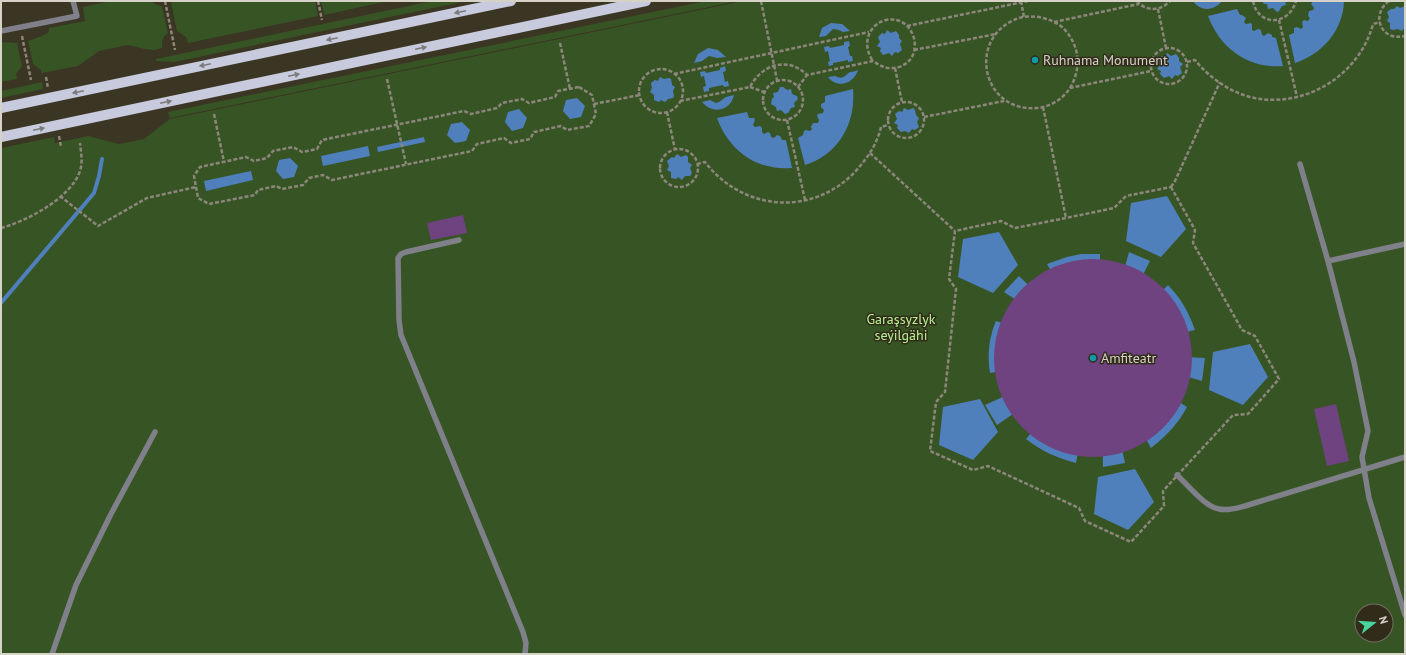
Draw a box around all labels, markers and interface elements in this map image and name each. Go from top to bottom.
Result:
one-way arrow [453,9,466,15]
one-way arrow [326,36,338,42]
one-way arrow [415,45,427,51]
place label: Ruhnama Monument [1043,51,1168,69]
marker: Ruhnama Monument [1030,55,1040,65]
one-way arrow [199,63,211,69]
one-way arrow [287,71,300,77]
one-way arrow [72,89,84,95]
one-way arrow [160,98,172,104]
one-way arrow [33,125,45,131]
park label: Garaşsyzlyk seýilgähi [867,310,936,344]
place label: Amfiteatr [1101,349,1157,367]
marker: Amfiteatr [1088,353,1098,363]
north arrow [1354,603,1394,643]
text: N [1376,615,1391,626]

